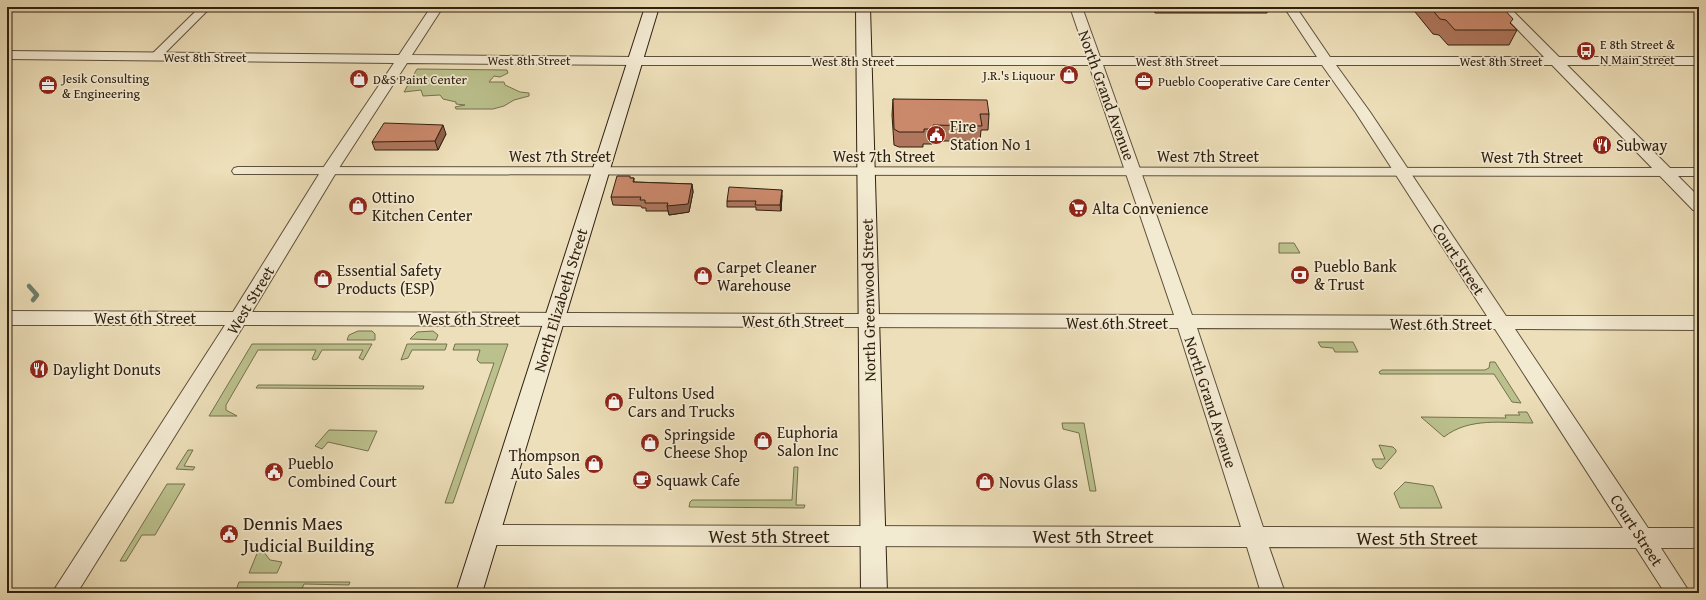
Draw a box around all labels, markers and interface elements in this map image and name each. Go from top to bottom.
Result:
street label: North Grand Avenue [1072,27,1142,163]
place label: E 8th Street & N Main Street [1600,35,1675,69]
bus stop icon: E 8th Street & N Main Street [1575,40,1597,62]
street label: West 8th Street [163,48,247,67]
street label: West 8th Street [487,51,571,70]
street label: West 8th Street [811,52,895,71]
street label: West 8th Street [1135,52,1219,71]
street label: West 8th Street [1459,52,1543,71]
shop icon: J.R.'s Liquour [1058,64,1080,86]
place label: J.R.'s Liquour [981,66,1056,85]
shop icon: D&S Paint Center [348,68,370,90]
place label: Jesik Consulting & Engineering [60,69,150,103]
place label: D&S Paint Center [373,70,468,89]
office icon: Pueblo Cooperative Care Center [1133,70,1155,92]
place label: Pueblo Cooperative Care Center [1158,72,1331,91]
office icon: Jesik Consulting & Engineering [37,74,59,96]
place label: Fire Station No 1 [950,114,1032,156]
public building icon: Fire Station No 1 [925,124,947,146]
place label: Subway [1616,133,1667,157]
restaurant icon: Subway [1591,134,1613,156]
street label: West 7th Street [509,144,612,168]
street label: West 7th Street [833,144,936,168]
street label: West 7th Street [1157,144,1260,168]
street label: West 7th Street [1481,145,1584,169]
place label: Ottino Kitchen Center [372,185,473,227]
shop icon: Ottino Kitchen Center [347,195,369,217]
place label: Alta Convenience [1092,196,1208,220]
supermarket icon: Alta Convenience [1067,197,1089,219]
street label: North Greenwood Street [855,218,881,382]
street label: Court Street [1427,218,1492,300]
street label: North Elizabeth Street [527,225,593,375]
place label: Pueblo Bank & Trust [1314,254,1398,296]
place label: Carpet Cleaner Warehouse [717,255,817,297]
place label: Essential Safety Products (ESP) [337,258,442,300]
street label: West Street [220,261,280,339]
bank icon: Pueblo Bank & Trust [1289,264,1311,286]
shop icon: Carpet Cleaner Warehouse [692,265,714,287]
shop icon: Essential Safety Products (ESP) [312,268,334,290]
street label: West 6th Street [94,306,197,330]
street label: West 6th Street [418,307,521,331]
street label: West 6th Street [742,309,845,333]
street label: West 6th Street [1066,311,1169,335]
street label: West 6th Street [1390,312,1493,336]
street label: North Grand Avenue [1178,333,1244,471]
place label: Daylight Donuts [53,357,161,381]
restaurant icon: Daylight Donuts [28,358,50,380]
place label: Fultons Used Cars and Trucks [628,381,735,423]
shop icon: Fultons Used Cars and Trucks [603,391,625,413]
place label: Euphoria Salon Inc [777,420,839,462]
place label: Springside Cheese Shop [664,422,748,464]
shop icon: Euphoria Salon Inc [752,430,774,452]
shop icon: Springside Cheese Shop [639,432,661,454]
place label: Thompson Auto Sales [509,443,580,485]
place label: Pueblo Combined Court [288,451,397,493]
shop icon: Thompson Auto Sales [583,453,605,475]
public building icon: Pueblo Combined Court [263,461,285,483]
place label: Squawk Cafe [656,468,740,492]
cafe icon: Squawk Cafe [631,469,653,491]
place label: Novus Glass [999,470,1078,494]
shop icon: Novus Glass [974,471,996,493]
street label: Court Street [1605,489,1670,571]
place label: Dennis Maes Judicial Building [241,509,375,559]
street label: West 5th Street [708,522,830,550]
street label: West 5th Street [1032,522,1154,550]
public building icon: Dennis Maes Judicial Building [218,523,240,545]
street label: West 5th Street [1356,524,1478,552]

